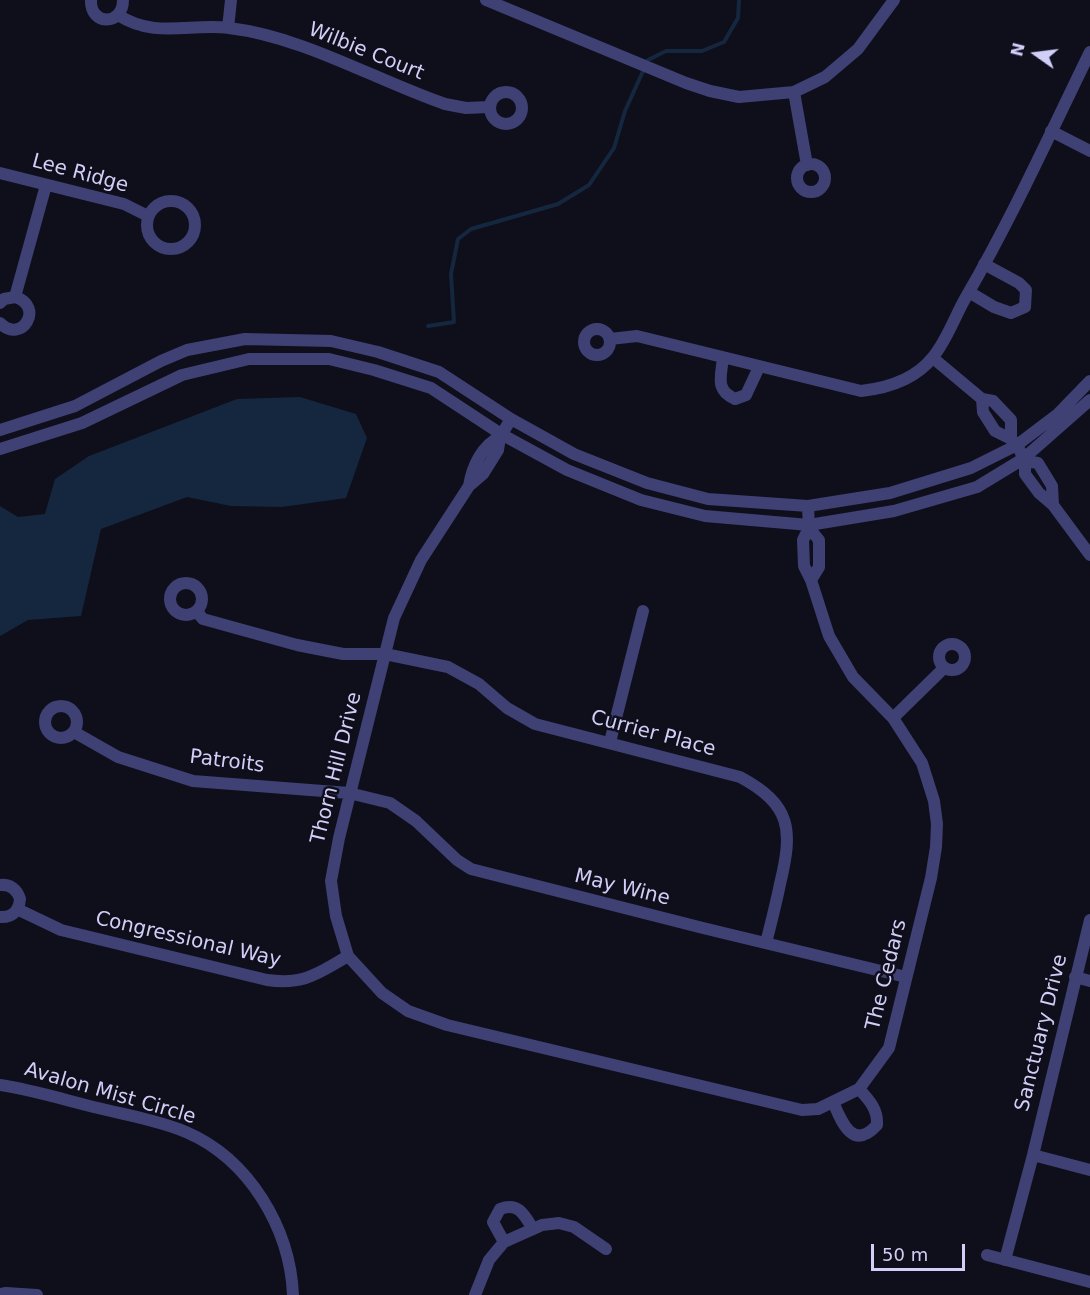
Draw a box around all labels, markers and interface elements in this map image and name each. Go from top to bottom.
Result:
street label: Wilbie Court [305,18,427,86]
north arrow [1006,24,1066,84]
text: N [1007,41,1029,58]
street label: Lee Ridge [29,150,131,198]
street label: Thorn Hill Drive [307,690,367,846]
street label: Currier Place [588,706,718,762]
street label: Patroits [188,746,266,778]
street label: May Wine [572,865,672,911]
street label: Congressional Way [93,907,283,973]
street label: The Cedars [862,917,912,1033]
street label: Sanctuary Drive [1011,952,1073,1114]
street label: Avalon Mist Circle [22,1058,198,1130]
scale bar [874,1232,968,1270]
text: 50 m [882,1244,928,1265]

